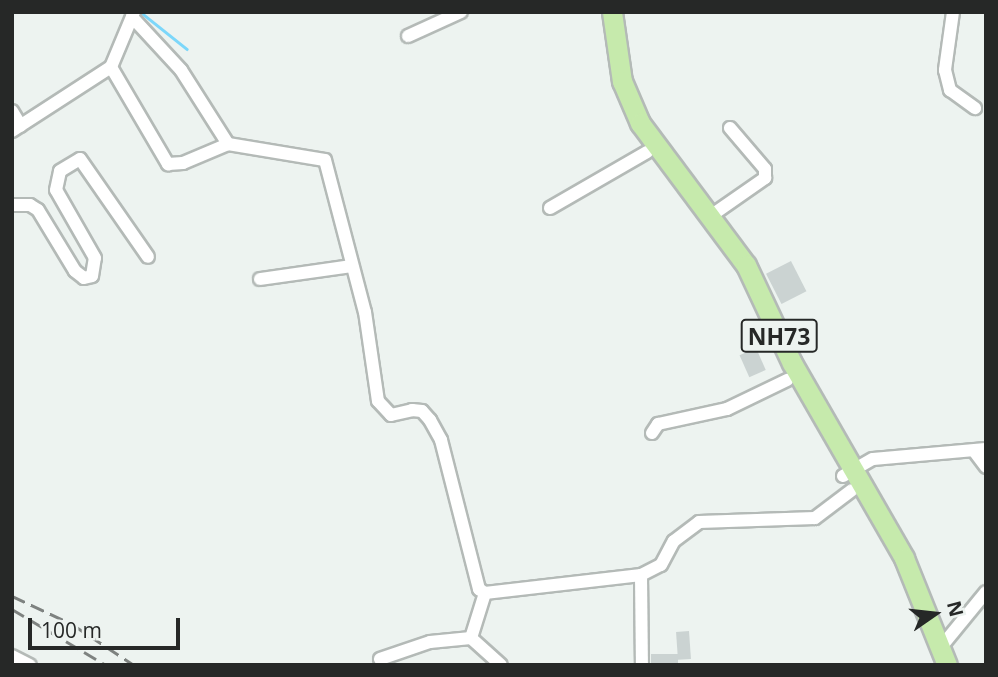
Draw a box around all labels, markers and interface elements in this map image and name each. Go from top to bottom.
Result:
road number: NH73 [740,316,818,356]
north arrow [900,579,970,649]
text: N [941,598,970,620]
scale bar [32,604,184,648]
text: 100 m [41,616,102,644]

